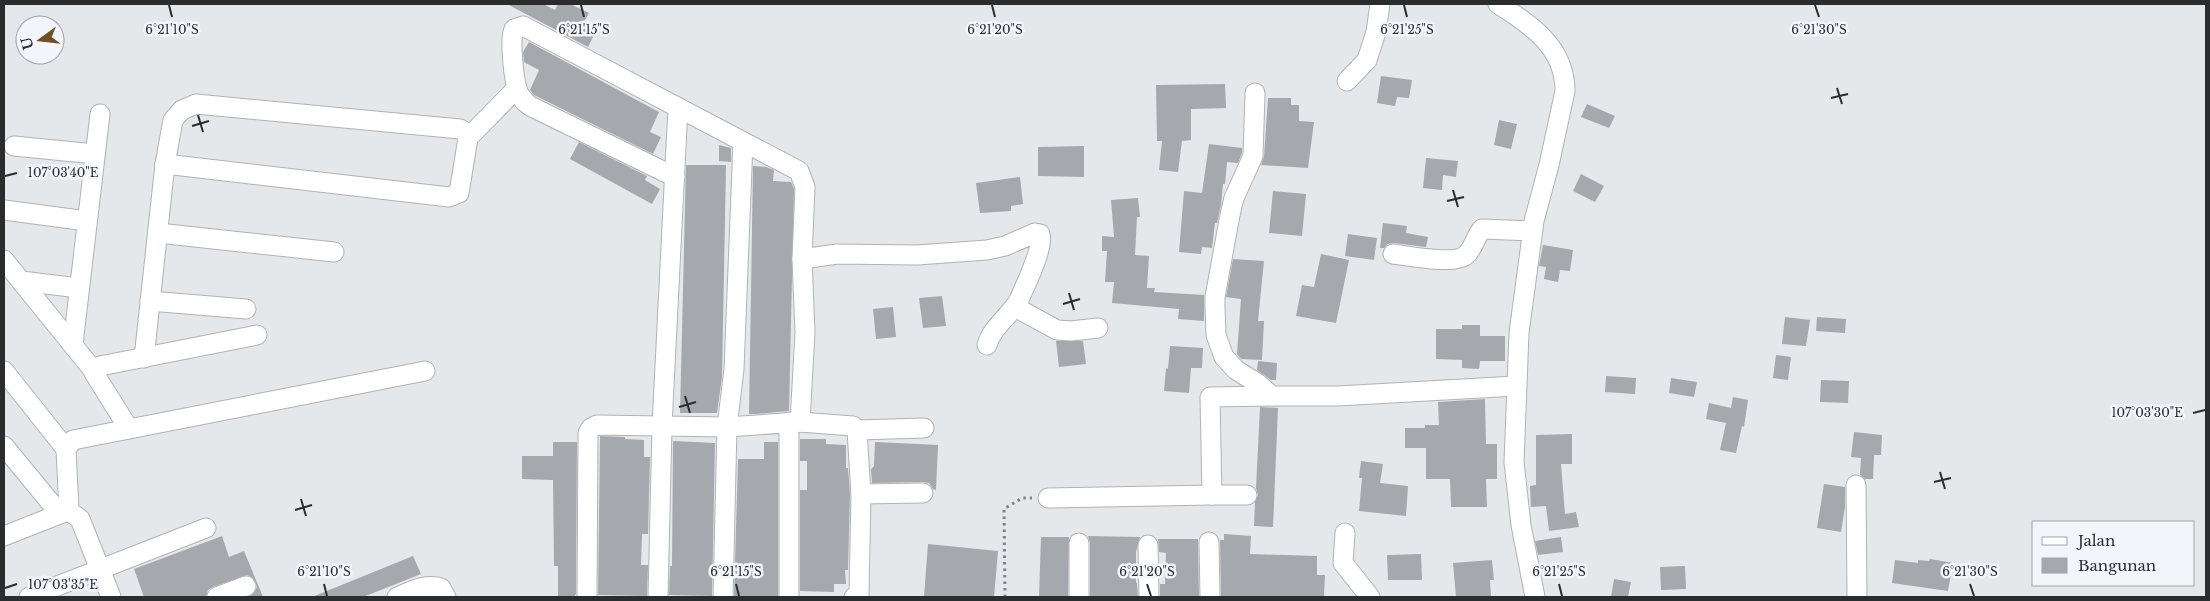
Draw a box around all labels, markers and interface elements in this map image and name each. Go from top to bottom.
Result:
north arrow [15,15,65,65]
text: 6°21'10"S [145,22,199,37]
text: 6°21'15"S [558,22,610,37]
text: 6°21'20"S [967,22,1023,37]
text: 6°21'25"S [1380,22,1434,37]
text: 6°21'30"S [1791,22,1847,37]
text: U [17,34,38,52]
text: 107°03'40"E [28,165,99,180]
text: 107°03'30"E [2111,405,2183,420]
legend [2032,521,2195,586]
text: Jalan [2076,531,2115,550]
text: Bangunan [2078,556,2156,575]
text: 6°21'10"S [297,564,351,579]
text: 6°21'15"S [710,564,762,579]
text: 6°21'20"S [1119,564,1175,579]
text: 6°21'25"S [1532,564,1586,579]
text: 6°21'30"S [1942,564,1998,579]
text: 107°03'35"E [28,577,98,592]

